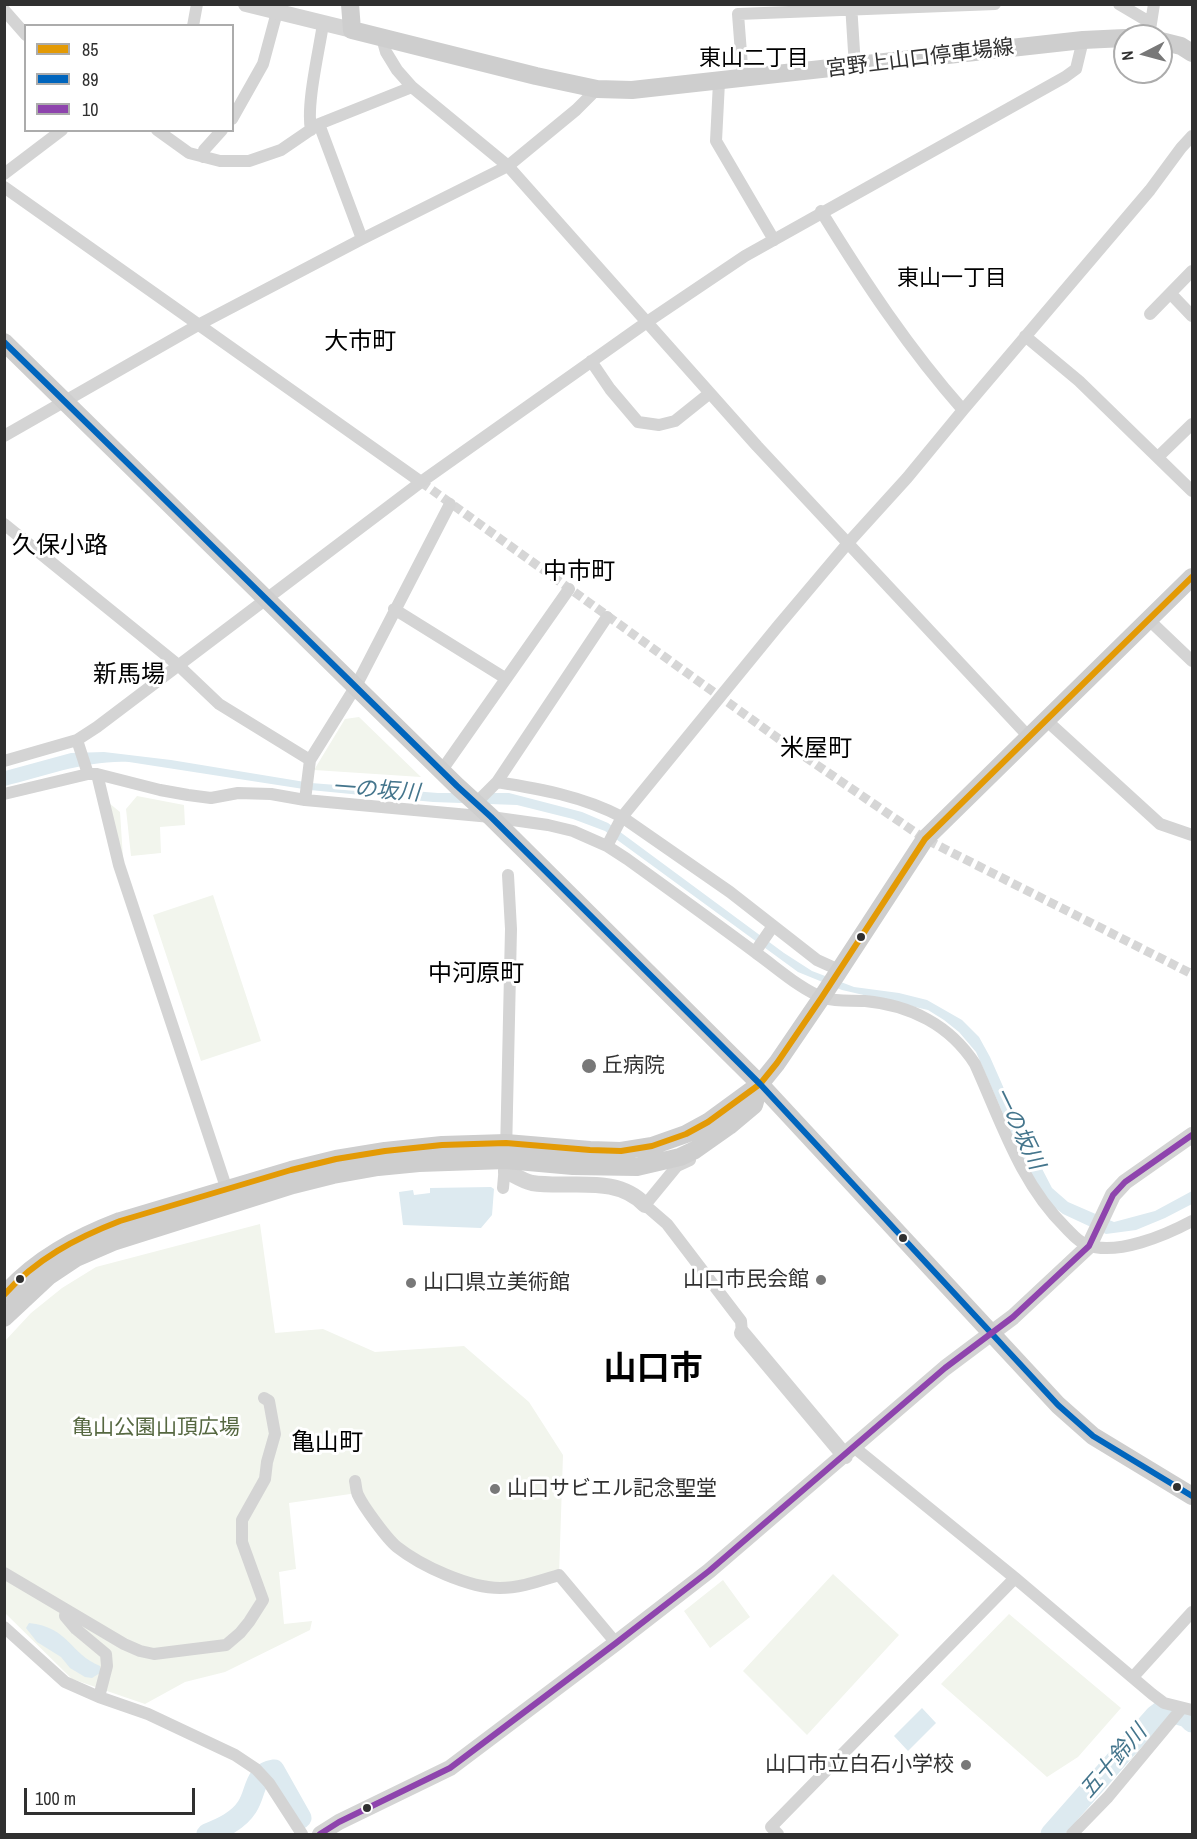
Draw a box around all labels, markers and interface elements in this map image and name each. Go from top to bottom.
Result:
legend [24,24,234,132]
north arrow [1113,24,1173,84]
street label: 宮野上山口停車場線 [825,35,1015,83]
text: 85 [82,37,98,62]
district label: 東山二丁目 [699,46,809,72]
text: N [1116,50,1139,62]
text: 89 [82,67,98,92]
text: 10 [82,97,98,122]
district label: 東山一丁目 [897,266,1007,292]
district label: 大市町 [324,329,396,357]
district label: 久保小路 [12,533,108,561]
district label: 中市町 [543,559,615,587]
district label: 新馬場 [93,662,165,690]
district label: 米屋町 [780,736,852,764]
water label: 一の坂川 [331,775,421,807]
unlabelled marker [855,931,867,943]
district label: 中河原町 [428,961,524,989]
place label: 丘病院 [602,1053,665,1079]
marker: 丘病院 [580,1057,598,1075]
water label: 一の坂川 [987,1084,1049,1174]
unlabelled marker [897,1232,909,1244]
place label: 山口市民会館 [683,1267,809,1293]
place label: 山口県立美術館 [423,1270,570,1296]
unlabelled marker [14,1273,26,1285]
marker: 山口市民会館 [814,1273,828,1287]
marker: 山口県立美術館 [404,1276,418,1290]
district label: 山口市 [604,1350,702,1390]
park label: 亀山公園山頂広場 [72,1415,240,1441]
district label: 亀山町 [291,1430,363,1458]
place label: 山口サビエル記念聖堂 [507,1476,717,1502]
unlabelled marker [1171,1481,1183,1493]
marker: 山口サビエル記念聖堂 [488,1482,502,1496]
water label: 五十鈴川 [1075,1720,1153,1804]
place label: 山口市立白石小学校 [765,1752,954,1778]
marker: 山口市立白石小学校 [959,1758,973,1772]
scale bar [27,1776,198,1814]
text: 100 m [35,1786,76,1811]
unlabelled marker [361,1802,373,1814]

